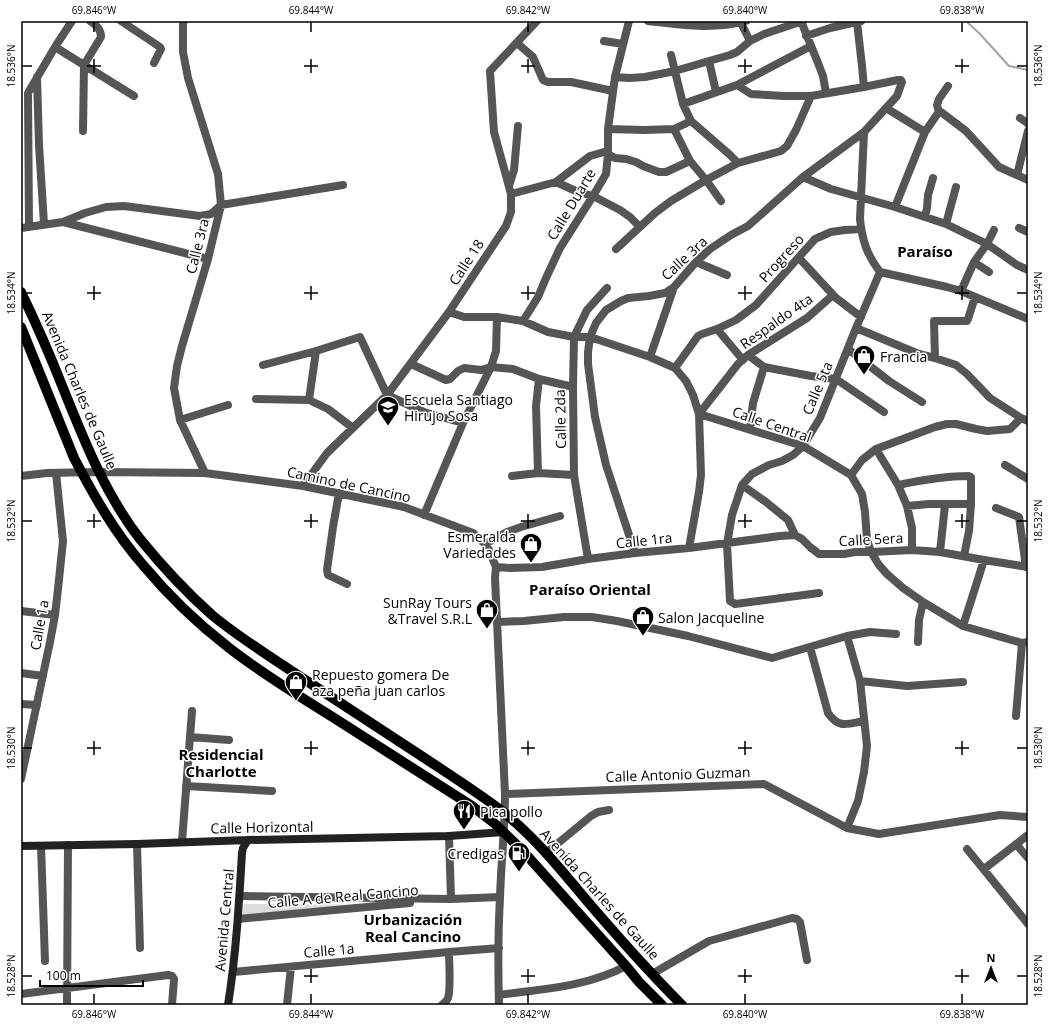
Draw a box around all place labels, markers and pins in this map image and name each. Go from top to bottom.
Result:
shop icon: Francia [851,343,877,376]
place label: Francia [880,347,927,366]
place label: Escuela Santiago Hirujo Sosa [404,390,513,425]
school or university icon: Escuela Santiago Hirujo Sosa [375,394,401,427]
place label: Esmeralda Variedades [443,527,516,562]
shop icon: Esmeralda Variedades [518,531,544,564]
place label: SunRay Tours &Travel S.R.L [383,593,472,628]
shop icon: SunRay Tours &Travel S.R.L [474,597,500,630]
shop icon: Salon Jacqueline [630,604,656,637]
place label: Salon Jacqueline [658,608,765,627]
place label: Repuesto gomera De aza peña juan carlos [312,665,449,700]
shop icon: Repuesto gomera De aza peña juan carlos [283,669,309,702]
restaurant icon: Pica pollo [451,798,477,831]
place label: Pica pollo [480,802,543,821]
fuel station icon: Credigas [506,840,532,873]
place label: Credigas [447,844,504,863]

